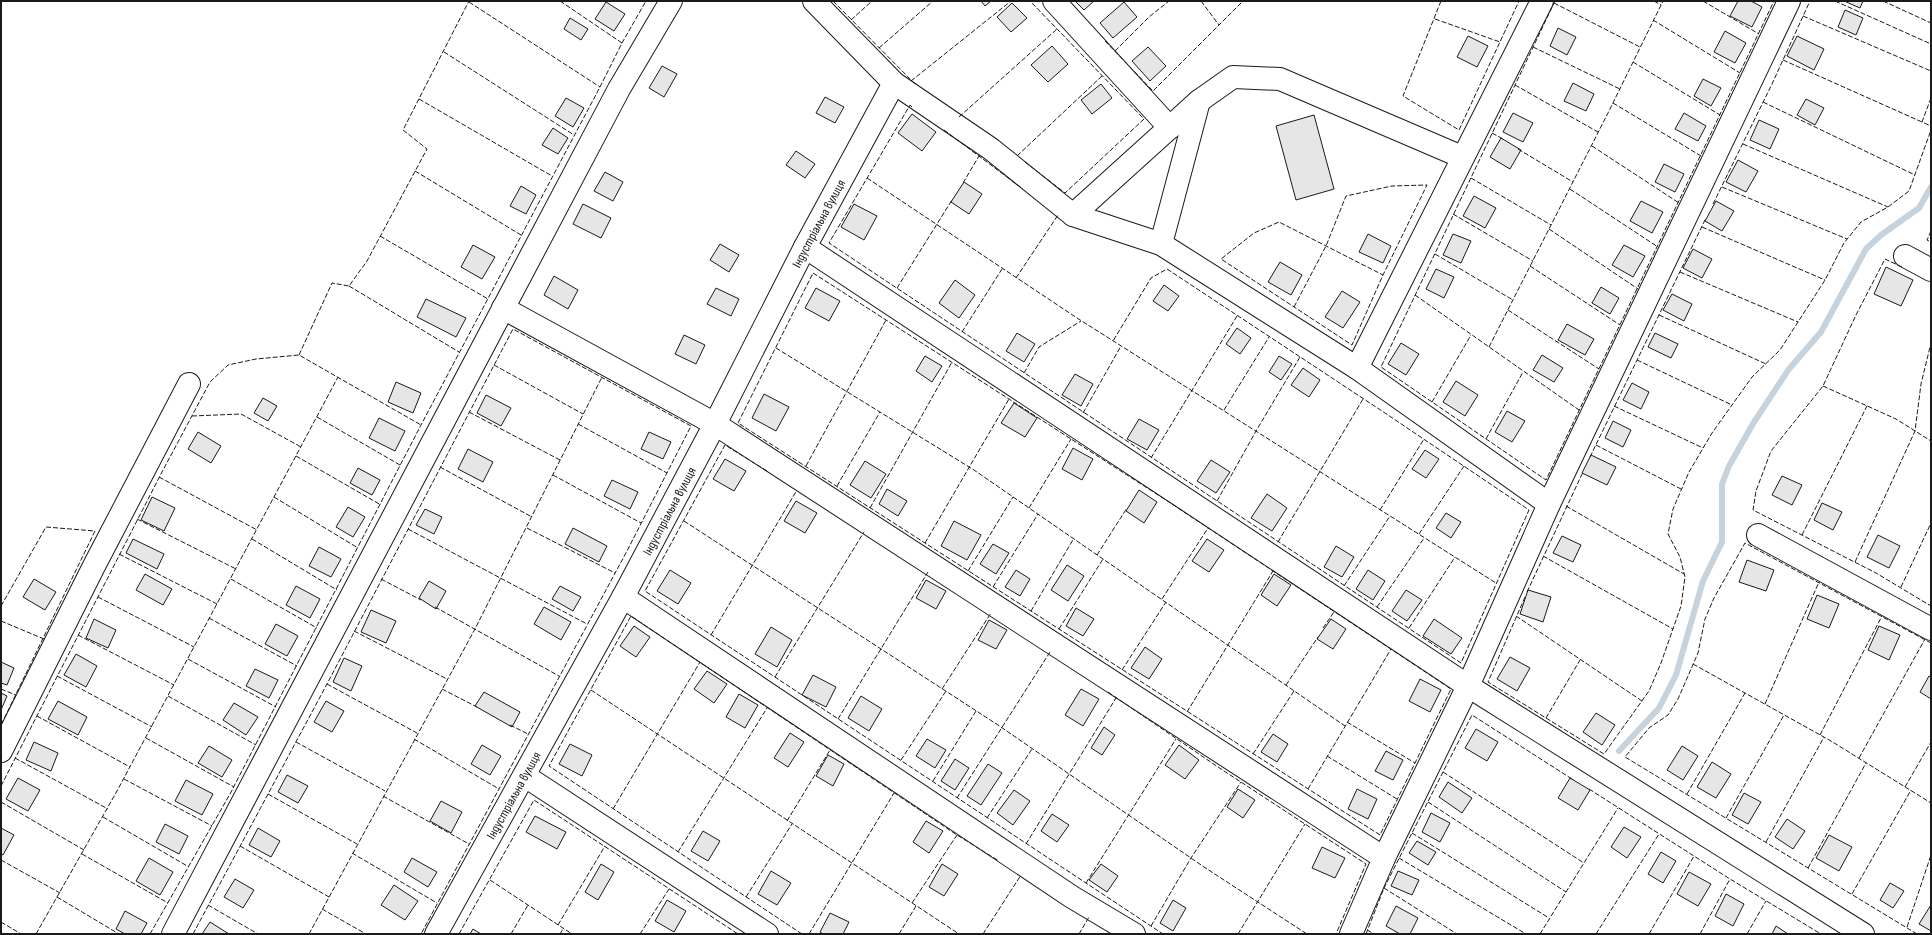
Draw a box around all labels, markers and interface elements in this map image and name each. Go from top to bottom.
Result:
street label: Індустріальна вулиця [789,177,849,271]
street label: Індустріальна вулиця [640,464,700,558]
street label: Індустріальна вулиця [483,749,545,842]

